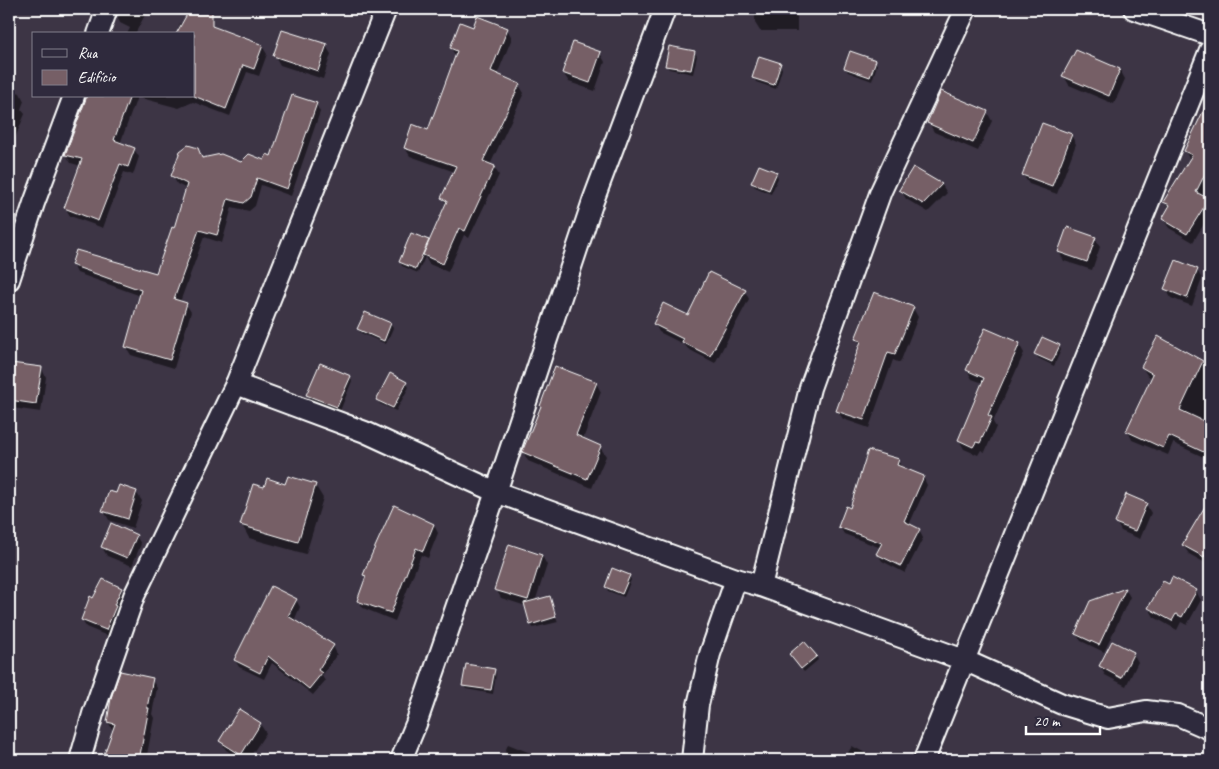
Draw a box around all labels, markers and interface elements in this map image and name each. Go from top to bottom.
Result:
legend [32,32,195,98]
text: Rua [78,44,98,63]
text: Edifício [78,68,117,87]
scale bar [1026,704,1100,736]
text: 20 m [1034,712,1061,731]

